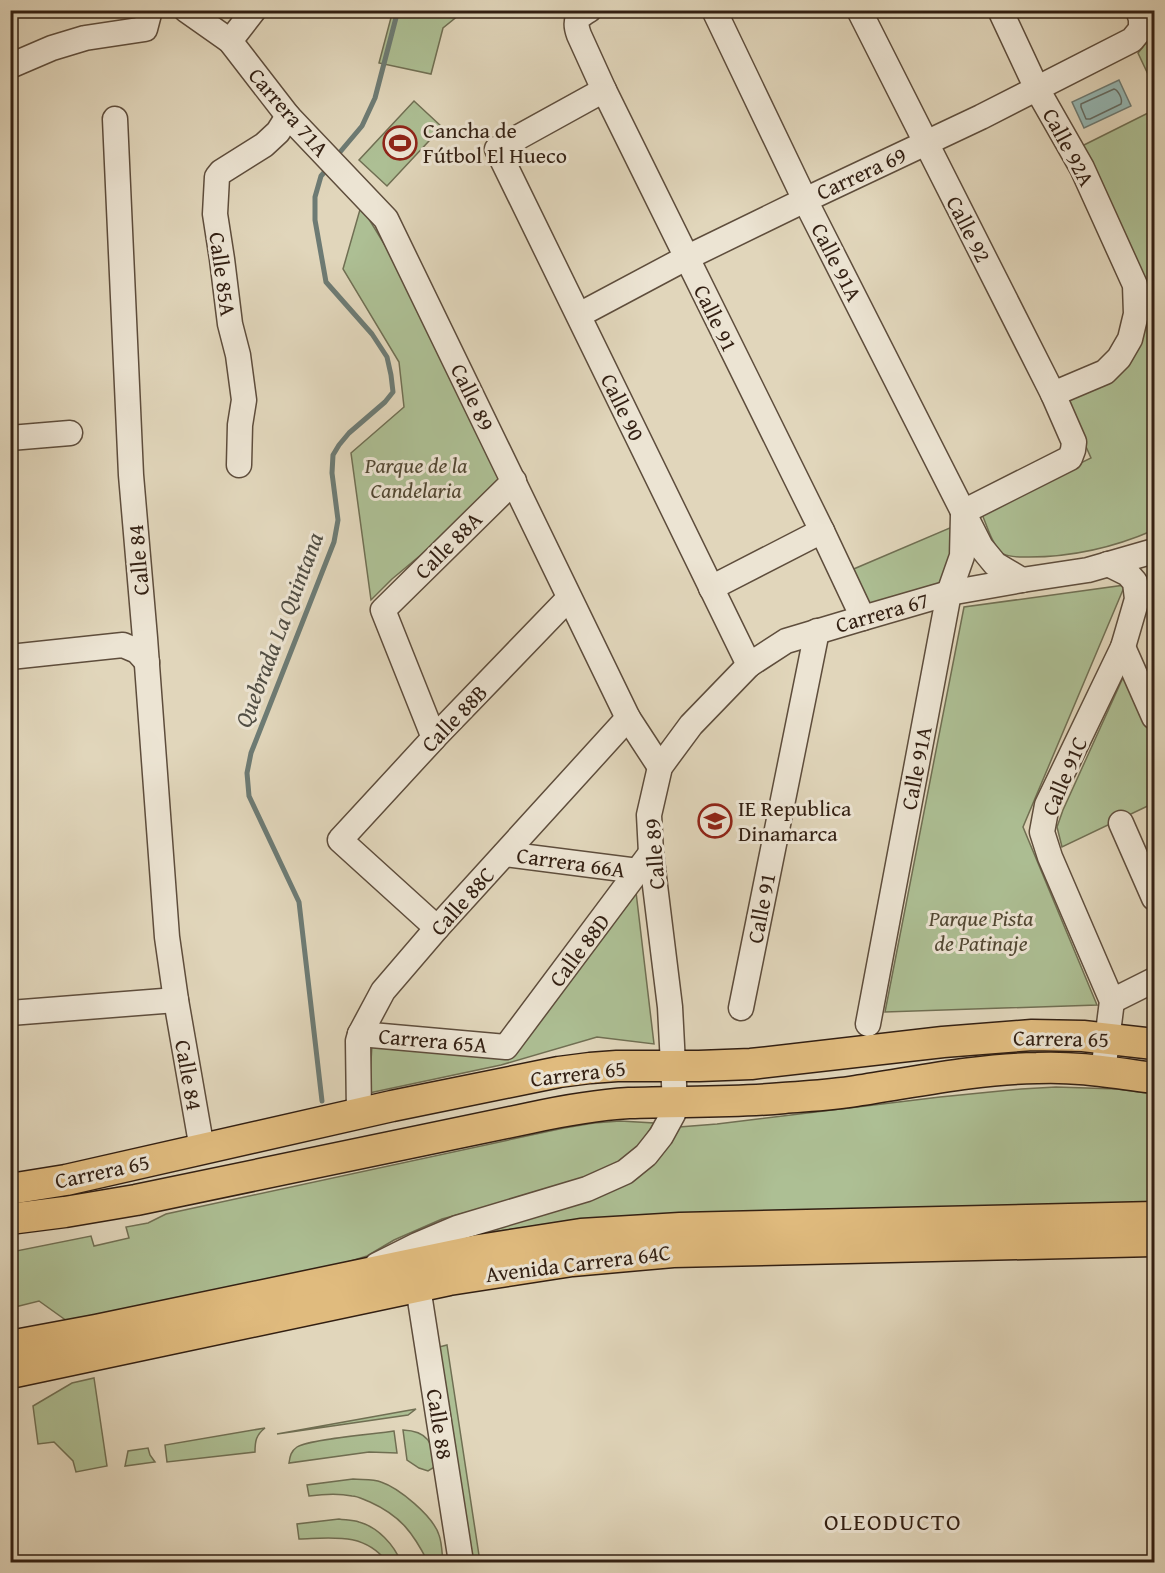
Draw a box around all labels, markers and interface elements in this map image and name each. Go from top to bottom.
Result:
street label: Carrera 71A [241,60,337,164]
street label: Calle 92A [1035,102,1103,192]
place label: Cancha de Fútbol El Hueco [423,114,567,171]
sports icon: Cancha de Fútbol El Hueco [382,125,418,161]
street label: Carrera 69 [811,138,911,208]
street label: Calle 92 [939,190,999,268]
street label: Calle 91A [804,217,871,307]
street label: Calle 85A [201,230,245,319]
street label: Calle 91 [686,279,746,357]
street label: Calle 89 [443,358,503,436]
street label: Calle 90 [593,368,653,446]
park label: Parque de la Candelaria [364,449,467,506]
street label: Calle 88A [407,503,490,586]
street label: Calle 84 [119,523,157,597]
water label: Quebrada La Quintana [225,527,332,732]
street label: Carrera 67 [832,583,932,641]
street label: Calle 88B [413,677,495,759]
street label: Calle 91A [892,723,940,812]
street label: Calle 91C [1033,731,1095,820]
place label: IE Republica Dinamarca [738,792,852,849]
school or university icon: IE Republica Dinamarca [697,803,733,839]
street label: Calle 89 [636,817,672,891]
street label: Carrera 66A [515,839,628,886]
street label: Calle 88C [422,859,502,943]
street label: Calle 91 [739,870,783,946]
park label: Parque Pista de Patinaje [928,902,1033,959]
street label: Calle 88D [541,907,617,993]
street label: Carrera 65A [377,1019,489,1061]
street label: Carrera 65 [1013,1021,1109,1055]
street label: Calle 84 [167,1037,211,1113]
street label: Carrera 65 [529,1051,627,1095]
street label: Carrera 65 [52,1145,152,1197]
street label: Avenida Carrera 64C [484,1236,672,1290]
street label: Calle 88 [419,1386,461,1462]
district label: OLEODUCTO [824,1504,962,1539]

